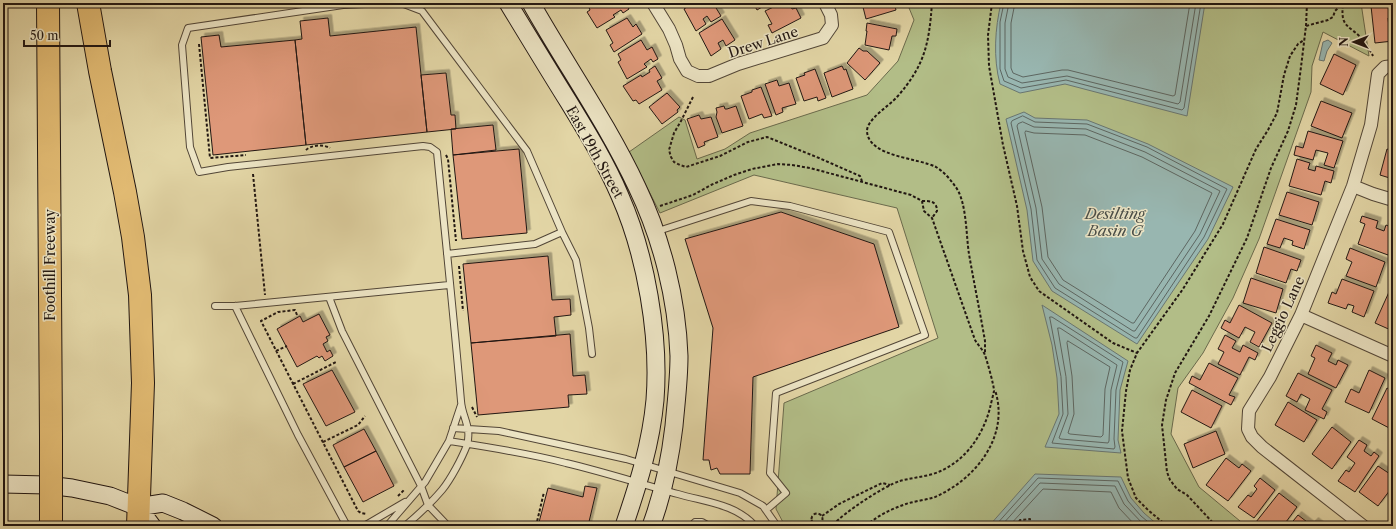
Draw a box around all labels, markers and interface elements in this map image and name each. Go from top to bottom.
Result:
scale bar [24,22,110,48]
street label: Drew Lane [726,22,801,62]
north arrow [1334,22,1374,62]
text: 50 m [30,28,59,43]
text: N [1337,37,1351,47]
street label: East 19th Street [562,103,628,201]
water label: Desilting Basin G [1084,204,1147,240]
street label: Foothill Freeway [41,209,59,321]
street label: Leggio Lane [1258,273,1308,355]

